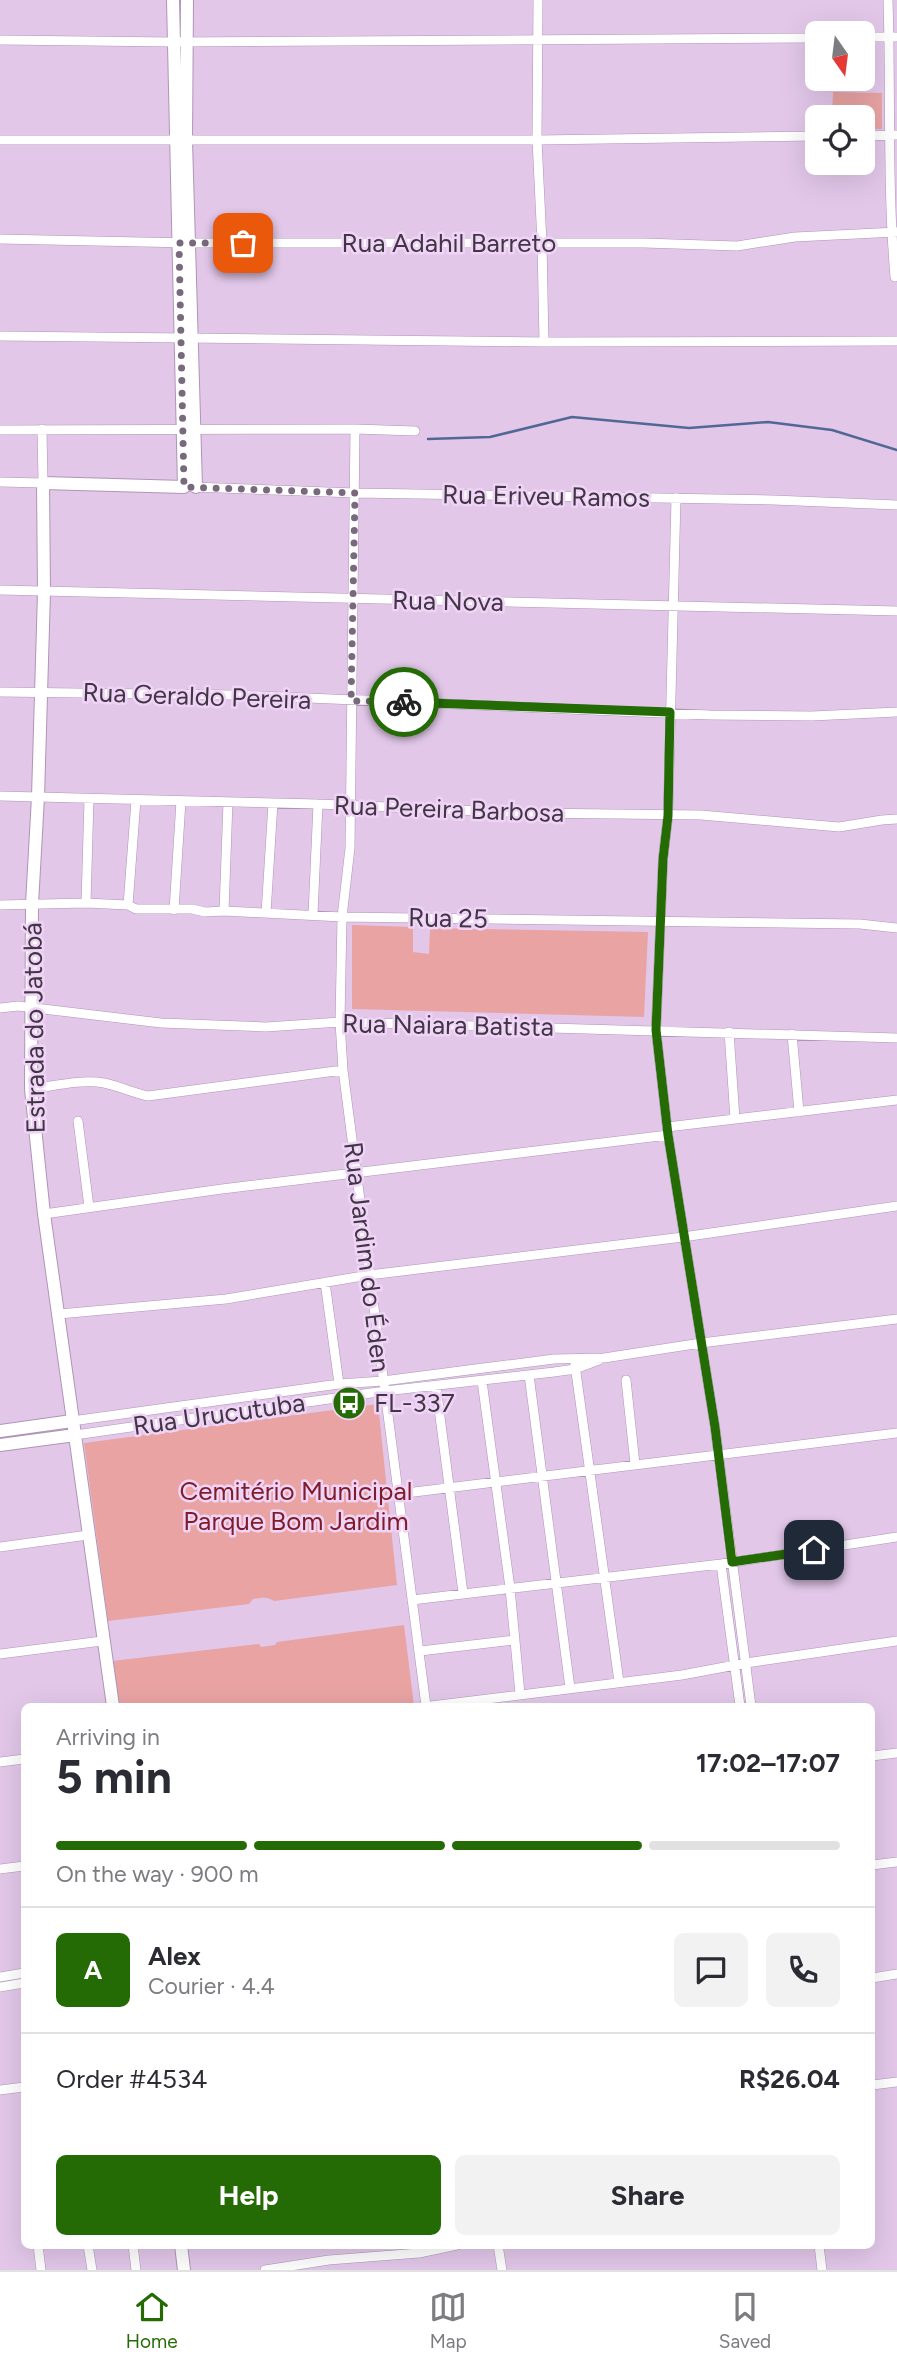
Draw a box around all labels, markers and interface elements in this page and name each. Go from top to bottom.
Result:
north arrow [805,21,875,91]
map controls [805,21,875,175]
button: locate [805,105,875,175]
pin [213,213,273,273]
icon: bag [224,224,262,262]
street label: Rua Adahil Barreto [342,227,556,259]
street label: Rua Eriveu Ramos [442,478,650,514]
street label: Rua Nova [392,584,504,618]
courier [369,667,439,737]
street label: Rua Geraldo Pereira [82,676,312,716]
icon: bike [385,683,423,721]
street label: Rua Pereira Barbosa [333,789,565,829]
street label: Rua 25 [408,901,488,935]
street label: Estrada do Jatobá [16,922,52,1134]
street label: Rua Naiara Batista [342,1007,554,1043]
street label: Rua Jardim do Éden [337,1140,397,1374]
bus stop icon: FL-337 [330,1384,368,1422]
street label: Rua Urucutuba [131,1386,307,1442]
place label: FL-337 [374,1387,455,1419]
park label: Cemitério Municipal Parque Bom Jardim [180,1475,412,1537]
pin [784,1520,844,1580]
icon: home [795,1531,833,1569]
text: Arriving in [56,1723,160,1751]
text: 17:02–17:07 [696,1747,840,1779]
text: 5 min [56,1749,172,1805]
text: On the way · 900 m [56,1860,259,1888]
button: chat [674,1933,748,2007]
button: phone [766,1933,840,2007]
text: Alex [148,1940,201,1972]
text: A [84,1954,102,1986]
text: Courier · 4.4 [148,1972,275,2000]
text: Order #4534 [56,2063,207,2095]
text: R$26.04 [739,2063,840,2095]
button: Help [56,2155,441,2235]
button: Share [455,2155,840,2235]
tab: Home [126,2288,178,2353]
tab: Map [429,2288,467,2353]
tab: Saved [719,2288,771,2353]

